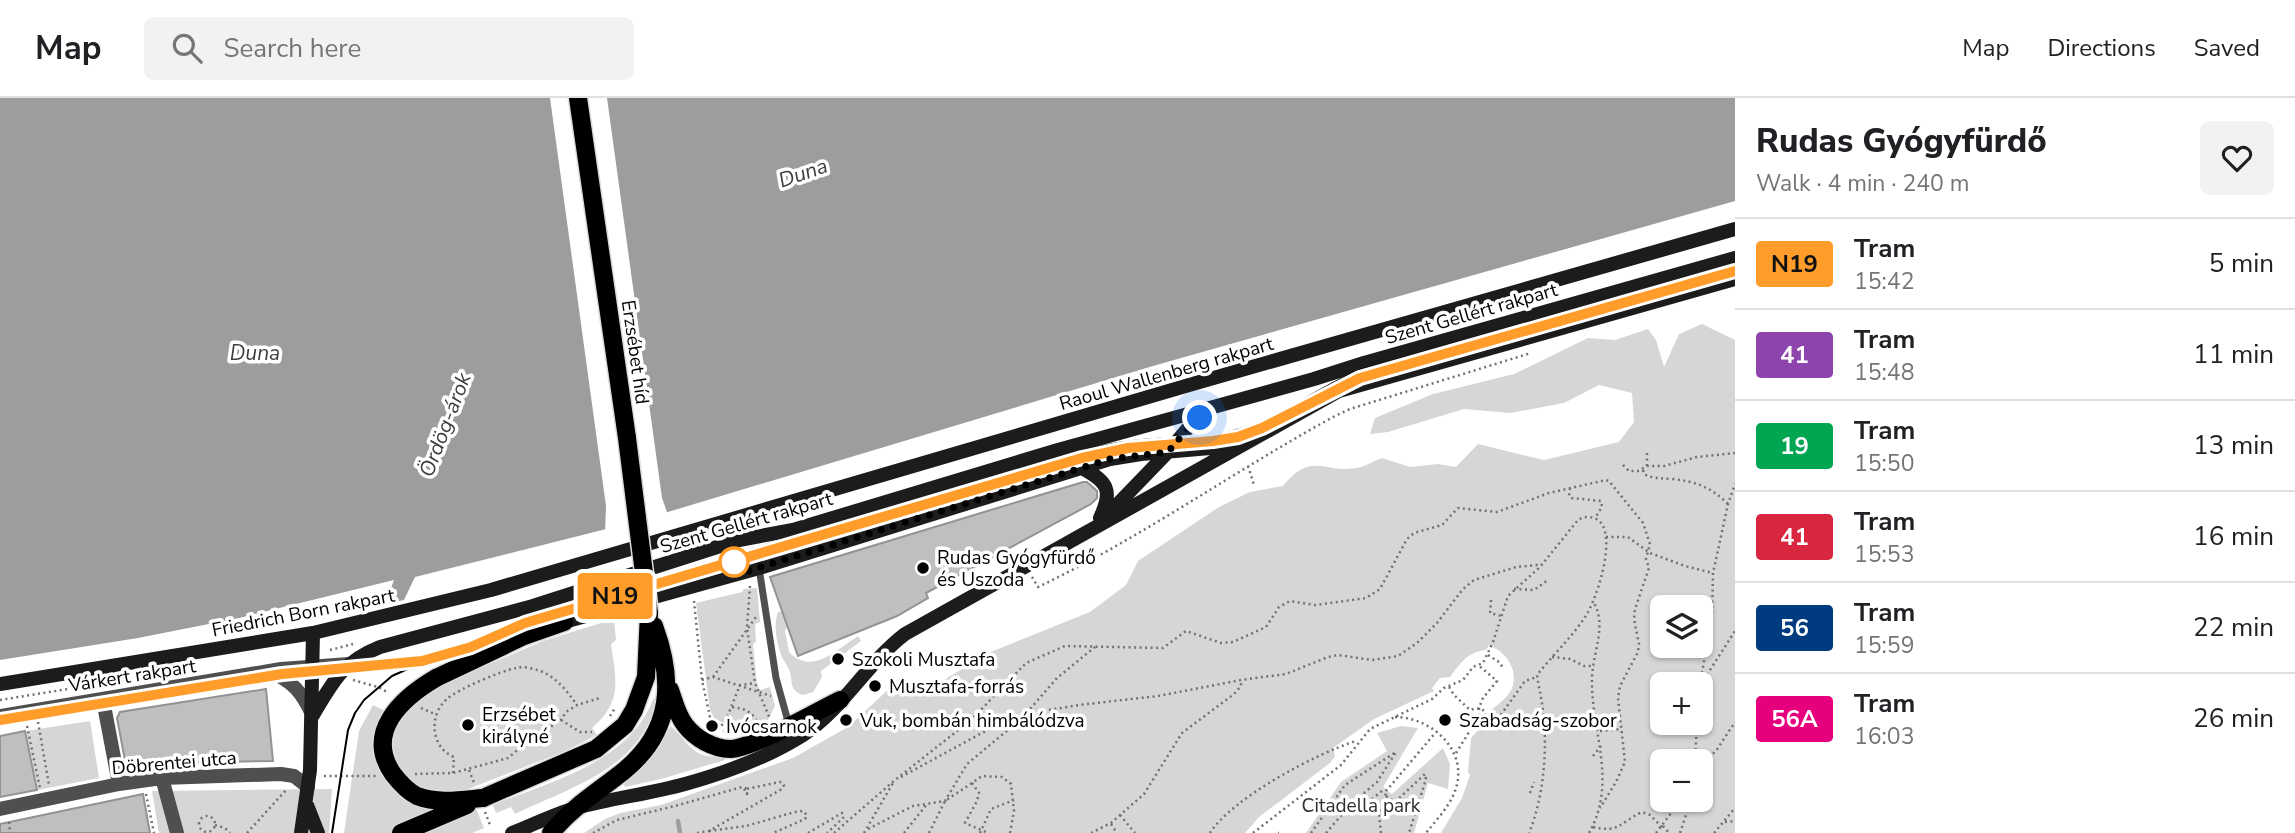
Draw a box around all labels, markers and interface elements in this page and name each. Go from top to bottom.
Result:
search box [144,17,634,80]
text: Map [35,26,102,71]
icon: search [168,29,206,67]
text: Search here [224,31,361,66]
text: Map [1962,32,2009,64]
text: Directions [2047,32,2156,64]
text: Saved [2194,32,2260,64]
text: Rudas Gyógyfürdő [1756,119,2047,164]
button: heart [2200,121,2274,195]
water label: Duna [775,152,831,194]
text: Walk · 4 min · 240 m [1756,168,1969,199]
text: Tram [1854,231,1915,266]
text: 5 min [2209,246,2274,281]
text: N19 [1771,248,1818,280]
text: 15:42 [1854,266,1914,297]
street label: Szent Gellért rakpart [1382,277,1561,351]
street label: Erzsébet híd [615,298,655,406]
text: Tram [1854,322,1915,357]
street label: Raoul Wallenberg rakpart [1056,331,1277,417]
text: 11 min [2193,337,2274,372]
water label: Duna [230,339,280,367]
text: 41 [1780,339,1809,371]
text: 15:48 [1854,357,1914,388]
water label: Ördög-árok [412,368,478,481]
your location [1182,400,1217,435]
text: Tram [1854,413,1915,448]
text: 13 min [2193,428,2274,463]
text: 19 [1780,430,1809,462]
text: 15:50 [1854,448,1914,479]
street label: Szent Gellért rakpart [657,486,836,560]
text: Tram [1854,504,1915,539]
text: 16 min [2193,519,2274,554]
text: 41 [1780,521,1809,553]
text: 15:53 [1854,539,1914,570]
place label: Rudas Gyógyfürdő és Uszoda [937,545,1096,593]
unlabelled marker [719,547,749,577]
marker: Rudas Gyógyfürdő és Uszoda [915,560,931,576]
line badge: N19 [575,573,655,619]
text: N19 [592,580,638,612]
street label: Friedrich Born rakpart [210,582,397,643]
map controls [1650,595,1713,812]
button: layers [1650,595,1713,658]
text: Tram [1854,595,1915,630]
text: 22 min [2193,610,2274,645]
text: 56 [1780,612,1809,644]
text: 15:59 [1854,630,1914,661]
place label: Szokoli Musztafa [852,647,995,673]
marker: Szokoli Musztafa [830,651,846,667]
street label: Várkert rakpart [66,653,198,699]
button: + [1650,672,1713,735]
place label: Musztafa-forrás [889,674,1024,700]
marker: Musztafa-forrás [867,678,883,694]
text: Tram [1854,686,1915,721]
text: 26 min [2193,701,2274,736]
place label: Erzsébet királyné [482,702,556,750]
text: 56A [1771,703,1818,735]
place label: Vuk, bombán himbálódzva [859,708,1085,734]
place label: Szabadság-szobor [1459,708,1617,734]
marker: Vuk, bombán himbálódzva [838,712,854,728]
marker: Szabadság-szobor [1437,712,1453,728]
place label: Ivócsarnok [726,714,817,740]
marker: Erzsébet királyné [460,717,476,733]
marker: Ivócsarnok [704,718,720,734]
text: 16:03 [1854,721,1914,752]
street label: Döbrentei utca [111,745,238,781]
button: − [1650,749,1713,812]
park label: Citadella park [1302,793,1421,819]

